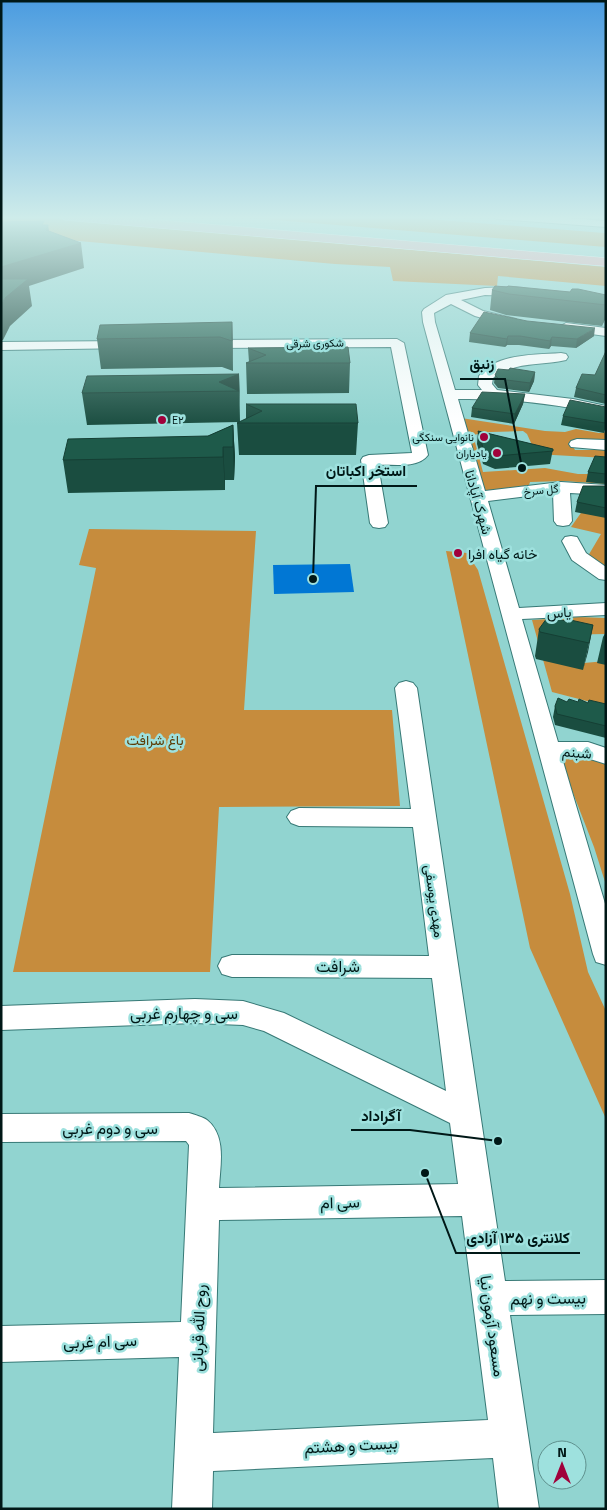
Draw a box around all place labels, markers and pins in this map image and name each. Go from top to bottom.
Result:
callout: زنبق [460,349,505,379]
place label: E۲ [172,412,184,428]
marker: E۲ [156,414,168,426]
place label: نانوایی سنکگی [412,429,474,445]
marker: نانوایی سنکگی [478,431,490,443]
place label: یادیاران [456,445,487,461]
marker: یادیاران [491,447,503,459]
callout: استخر اکباتان [316,456,417,486]
place label: خانه گیاه افرا [468,543,537,564]
marker: خانه گیاه افرا [452,547,464,559]
callout: آگراداد [351,1100,410,1130]
callout: کلانتری ۱۳۵ آزادی [456,1223,580,1253]

